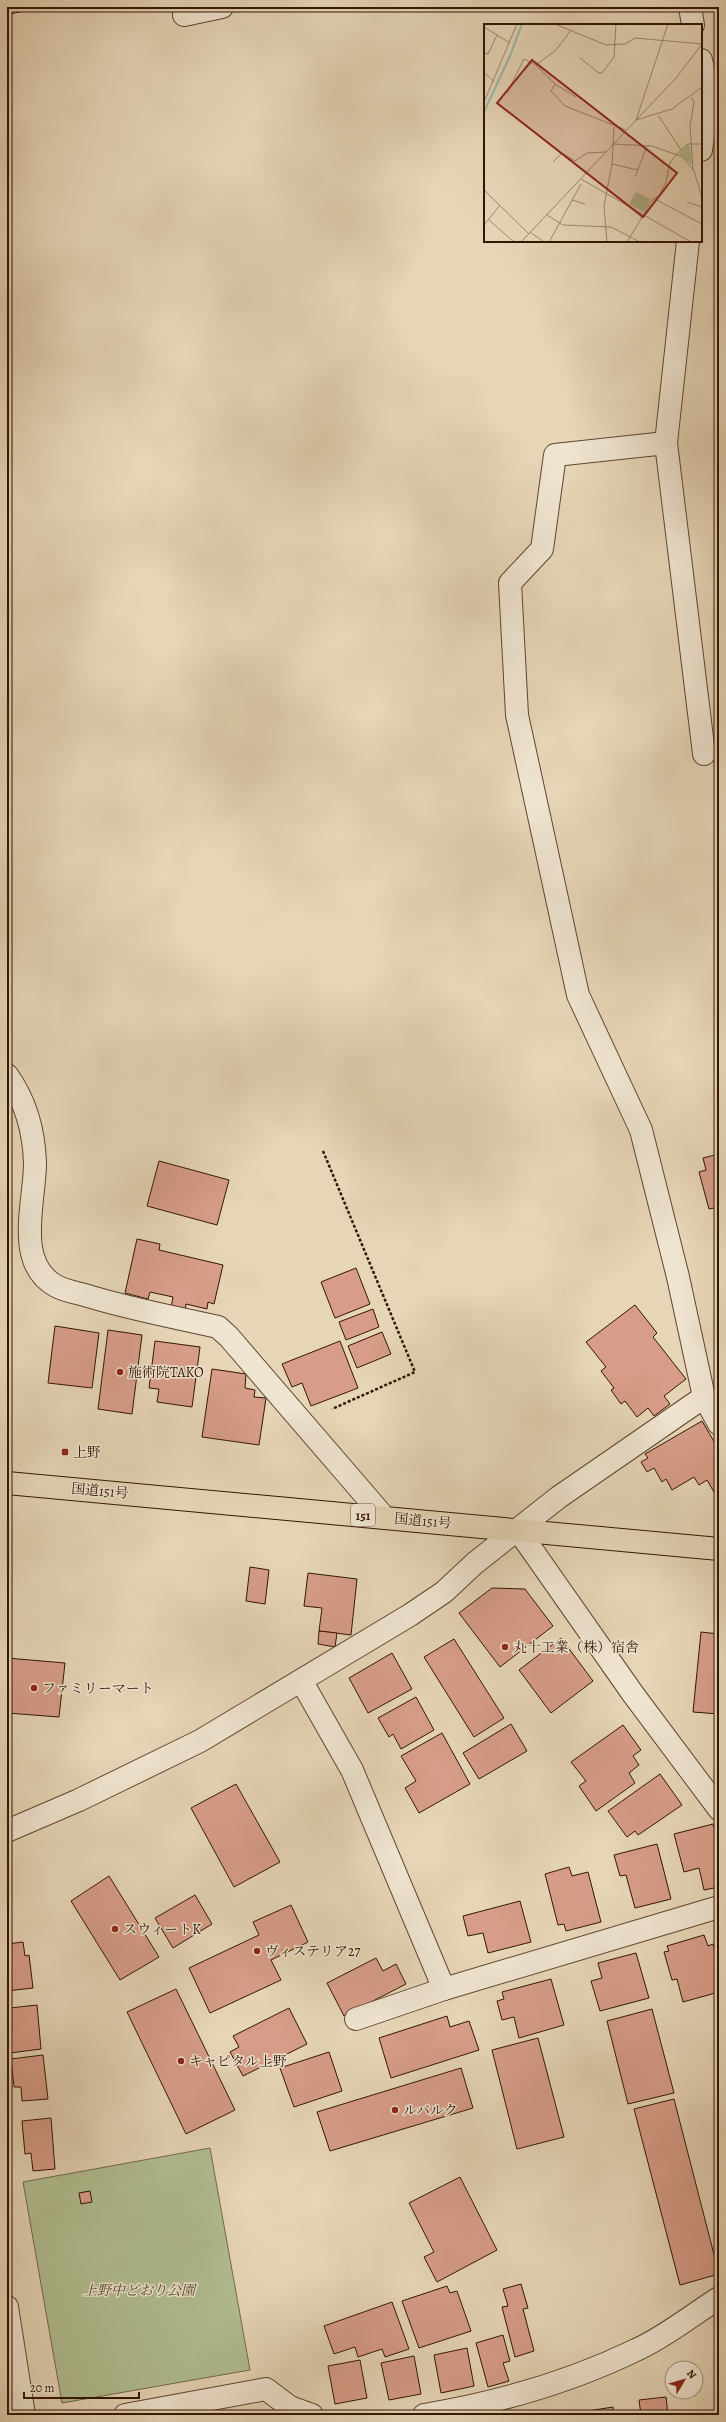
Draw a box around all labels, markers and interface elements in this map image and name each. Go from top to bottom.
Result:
inset map [484,24,702,242]
place label: 施術院TAKO [128,1363,204,1382]
marker: 施術院TAKO [115,1367,125,1377]
place label: 上野 [73,1443,101,1462]
marker: 上野 [60,1447,70,1457]
street label: 国道151号 [70,1479,130,1503]
road number: 151 [351,1504,375,1526]
street label: 国道151号 [393,1509,453,1533]
place label: 丸十工業（株）宿舎 [513,1638,639,1657]
marker: 丸十工業（株）宿舎 [500,1642,510,1652]
place label: ファミリーマート [42,1679,154,1698]
marker: ファミリーマート [29,1683,39,1693]
place label: スウィートK [123,1920,201,1939]
marker: スウィートK [110,1924,120,1934]
place label: ヴィステリア27 [265,1942,361,1961]
marker: ヴィステリア27 [252,1946,262,1956]
place label: キャピタル上野 [189,2052,287,2071]
marker: キャピタル上野 [176,2056,186,2066]
place label: ルパルク [403,2101,458,2120]
marker: ルパルク [390,2105,400,2115]
park label: 上野中どおり公園 [83,2281,197,2300]
north arrow [664,2360,704,2400]
text: N [683,2366,700,2382]
scale bar [24,2374,139,2400]
text: 20 m [30,2380,54,2396]

